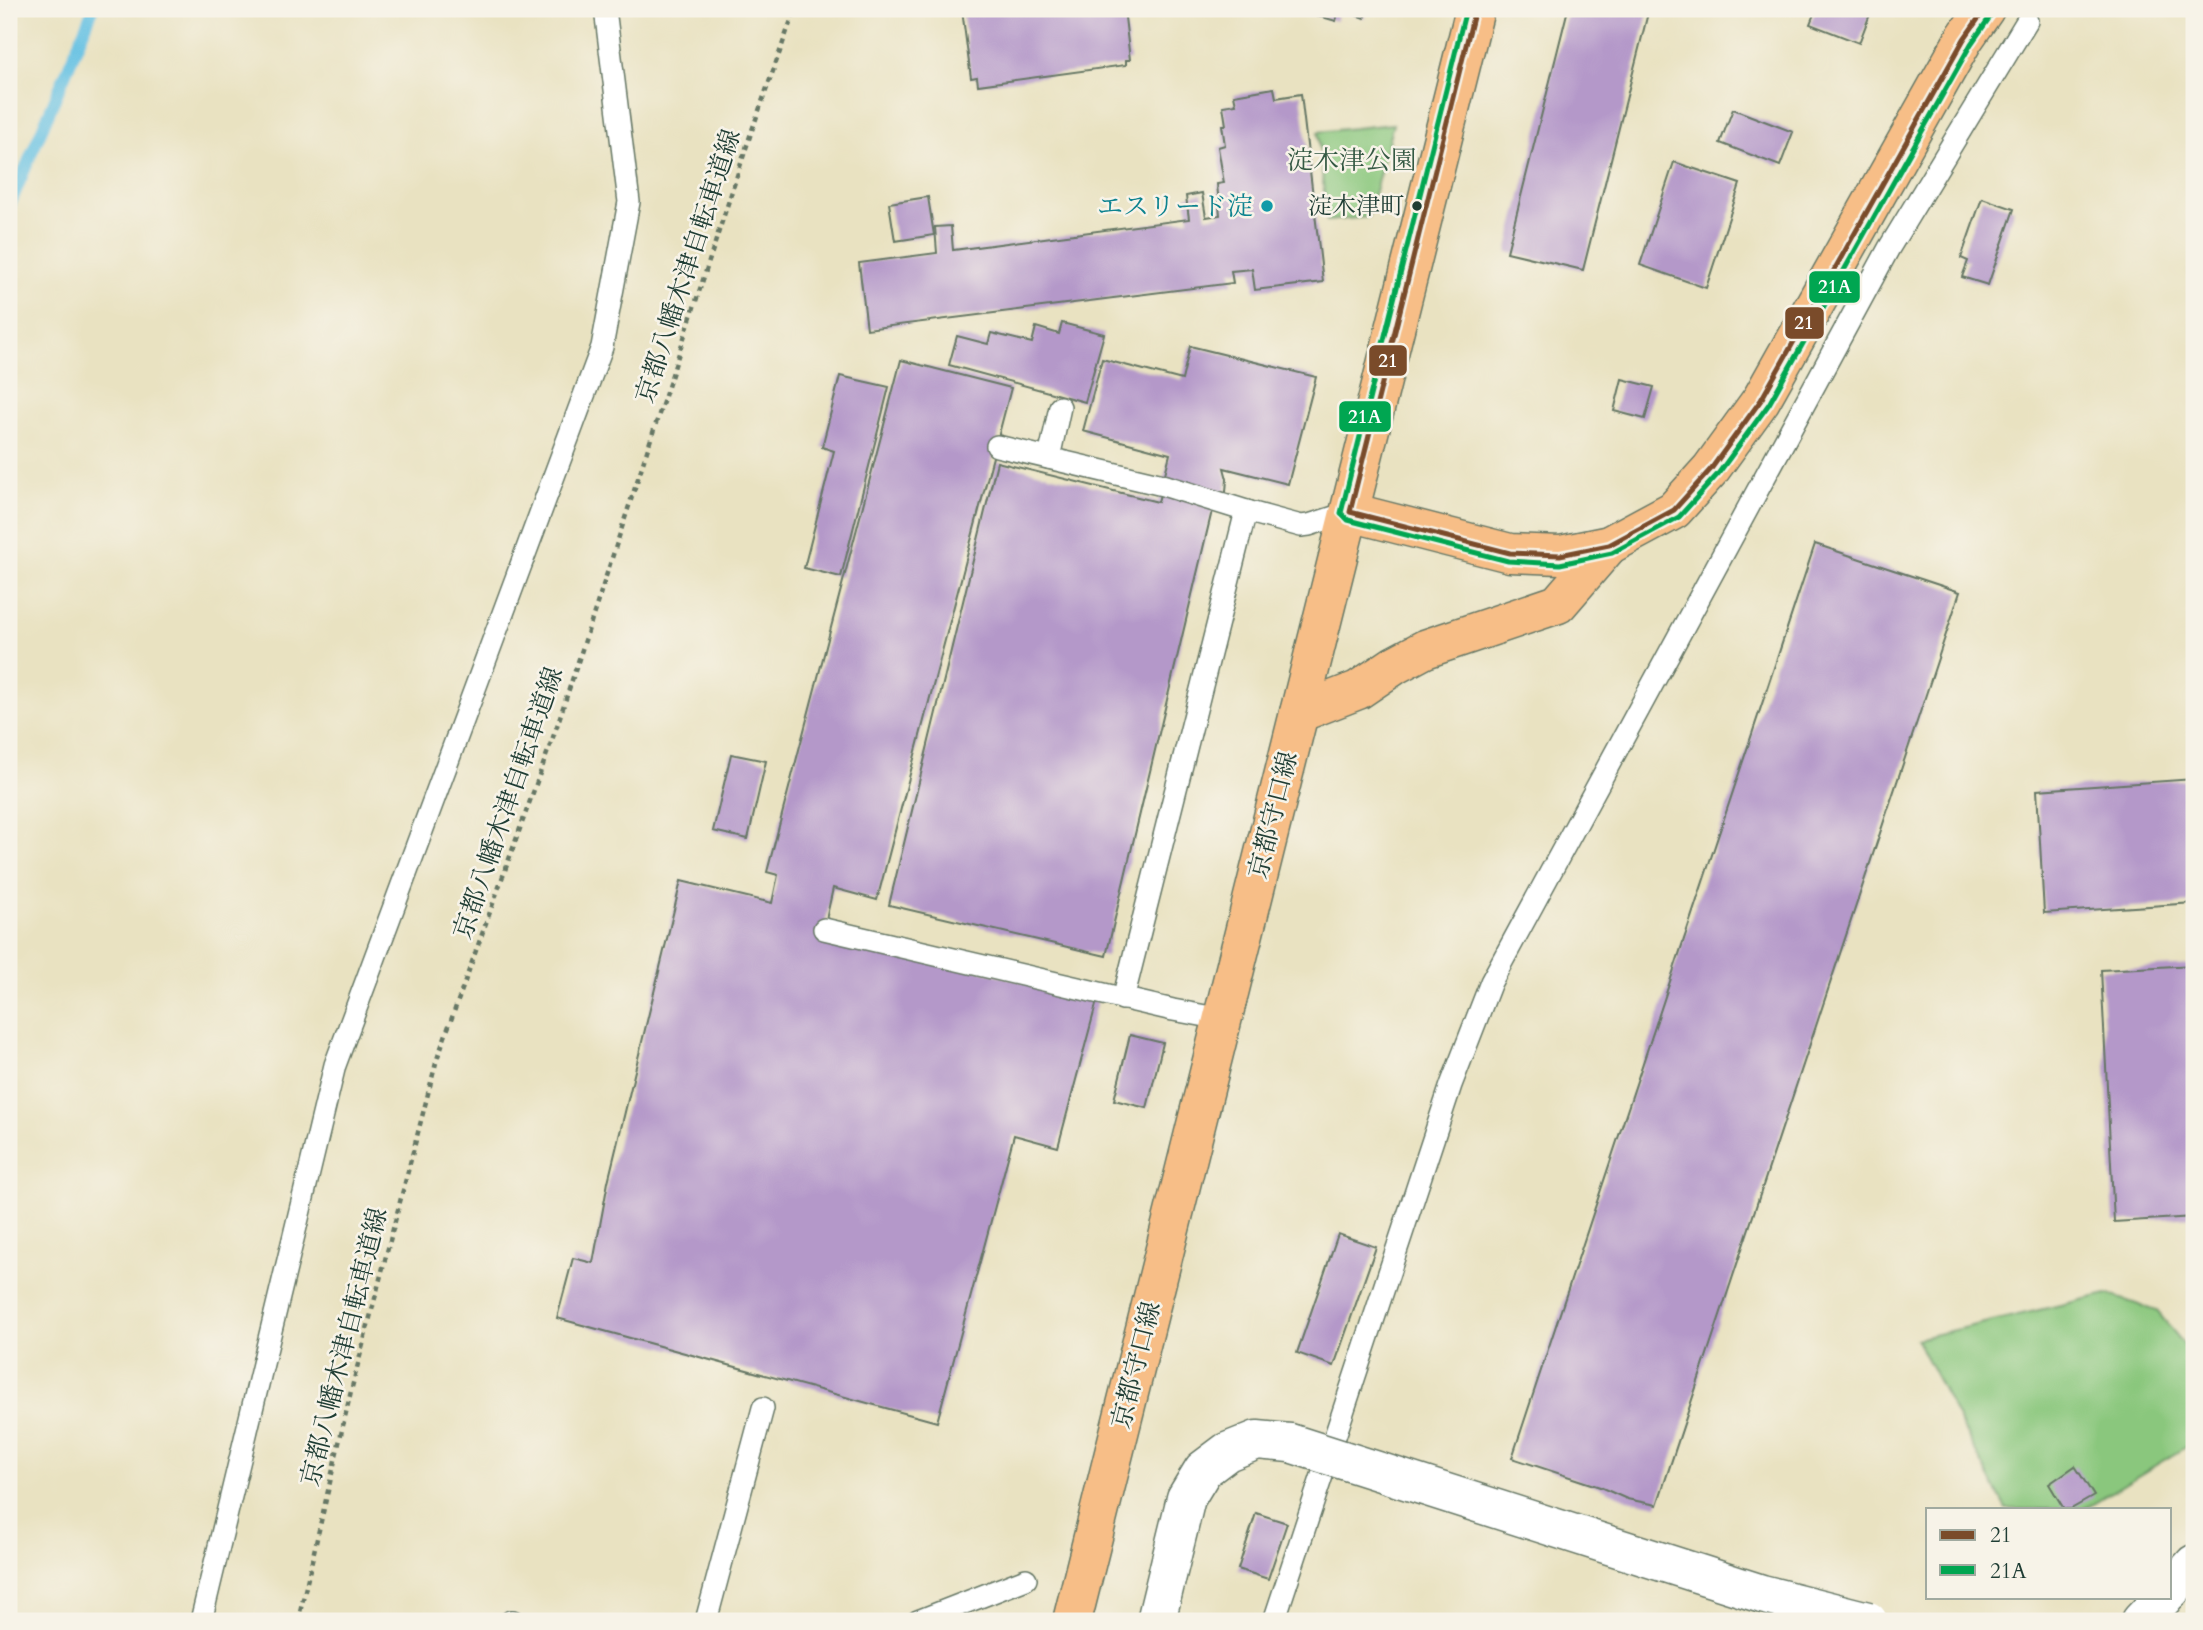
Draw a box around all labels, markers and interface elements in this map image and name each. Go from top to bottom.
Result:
street label: 京都八幡木津自転車道線 [627,125,749,407]
park label: 淀木津公園 [1287,143,1417,178]
place label: エスリード淀 [1097,189,1253,224]
place label: 淀木津町 [1308,190,1404,223]
marker: エスリード淀 [1259,198,1275,214]
marker: 淀木津町 [1410,199,1424,213]
line badge: 21A [1808,270,1861,304]
text: 21A [1818,274,1853,300]
line badge: 21 [1784,306,1825,340]
text: 21 [1794,310,1814,336]
line badge: 21 [1368,344,1408,377]
text: 21 [1378,348,1398,374]
line badge: 21A [1338,400,1392,433]
text: 21A [1348,404,1383,430]
street label: 京都八幡木津自転車道線 [445,662,571,944]
street label: 京都守口線 [1240,748,1306,882]
street label: 京都八幡木津自転車道線 [292,1204,396,1490]
street label: 京都守口線 [1103,1298,1169,1432]
legend [1926,1508,2172,1598]
text: 21 [1990,1521,2012,1550]
text: 21A [1990,1557,2027,1586]

